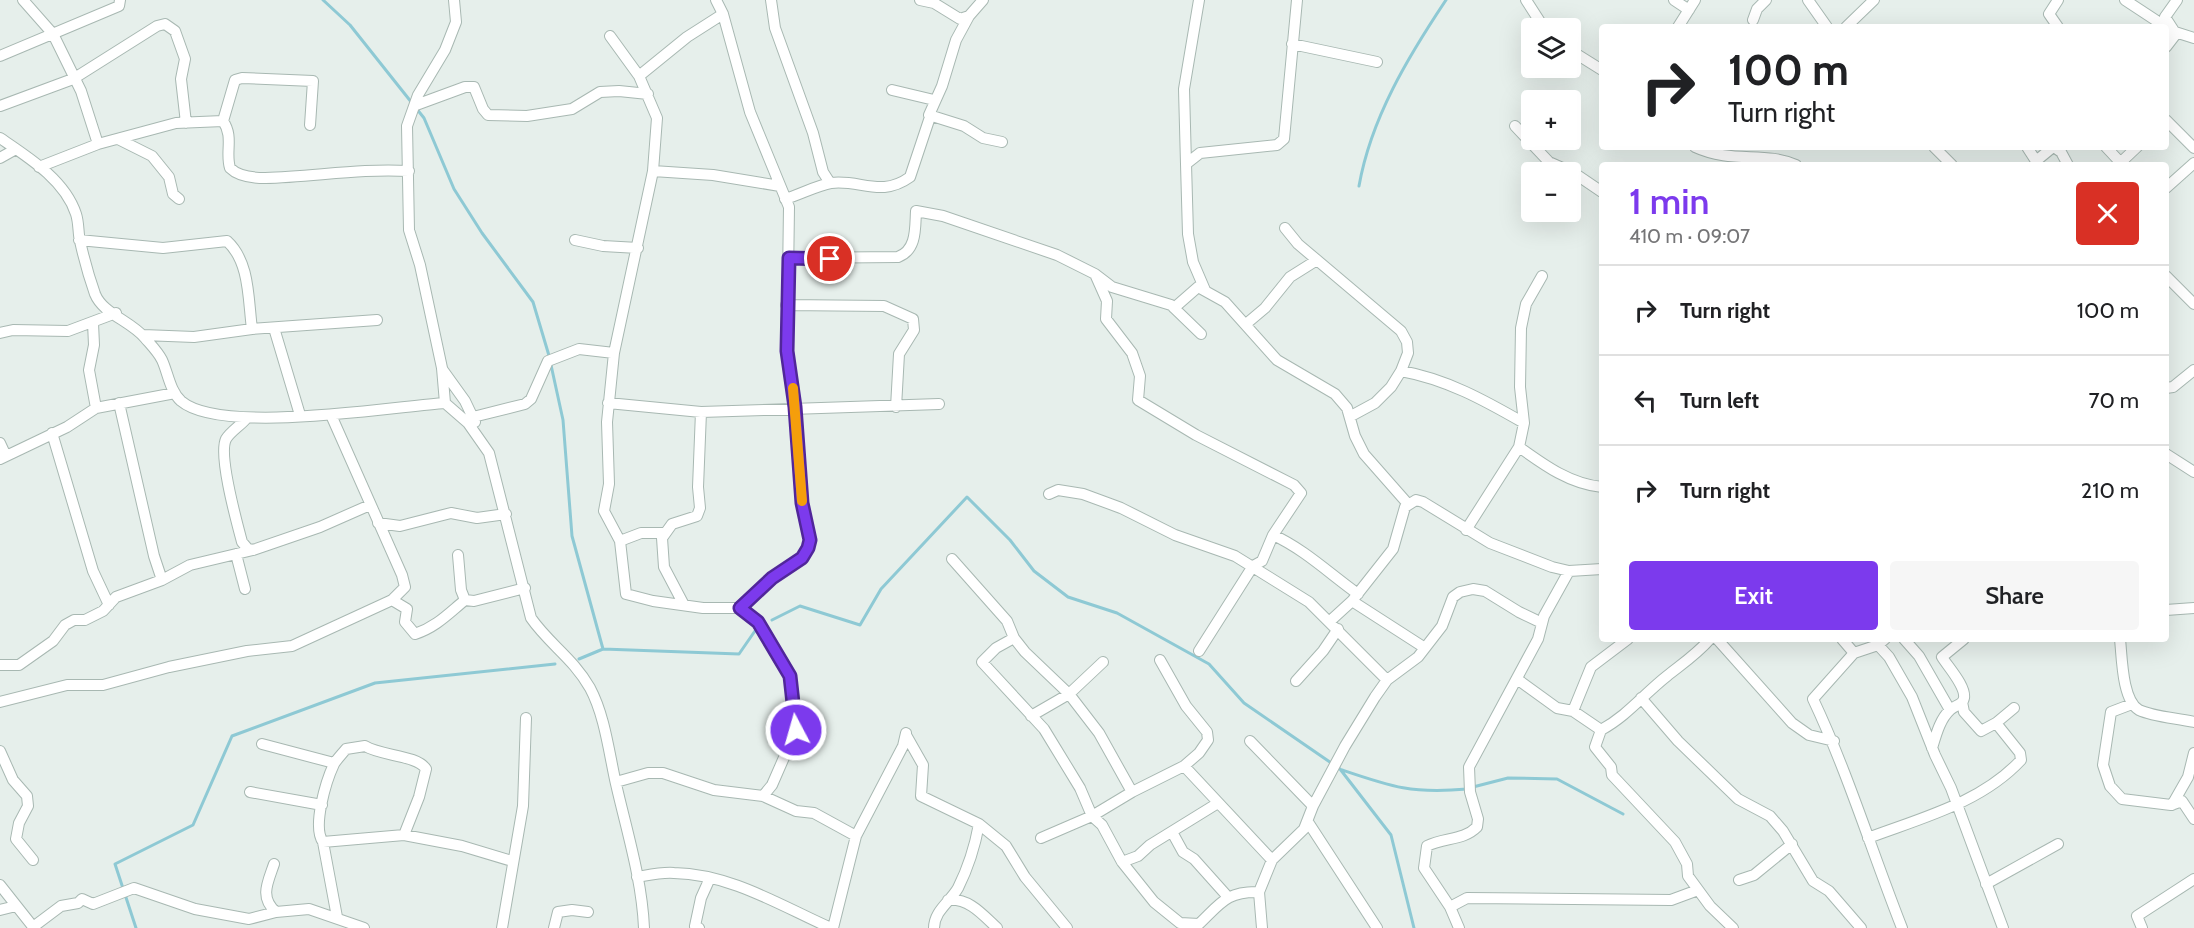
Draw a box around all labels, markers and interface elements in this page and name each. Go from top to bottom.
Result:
map controls [1521,18,1581,222]
button: layers [1521,18,1581,78]
text: 100 m [1728,44,1849,96]
icon: right [1629,48,1707,126]
button: + [1521,90,1581,150]
text: Turn right [1728,96,1835,129]
button: − [1521,162,1581,222]
text: 1 min [1629,179,1709,223]
button: close [2076,182,2139,245]
text: 410 m · 09:07 [1629,224,1750,248]
pin [804,233,855,284]
icon: arrive [813,242,846,275]
icon: right [1629,294,1662,327]
text: Turn right [1680,297,1770,324]
text: 100 m [2077,297,2139,324]
icon: left [1629,384,1662,417]
text: Turn left [1680,387,1759,414]
text: 70 m [2089,387,2139,414]
icon: right [1629,474,1662,507]
text: Turn right [1680,477,1770,504]
text: 210 m [2081,477,2139,504]
button: Exit [1629,561,1878,630]
button: Share [1890,561,2139,630]
position arrow [764,698,828,762]

